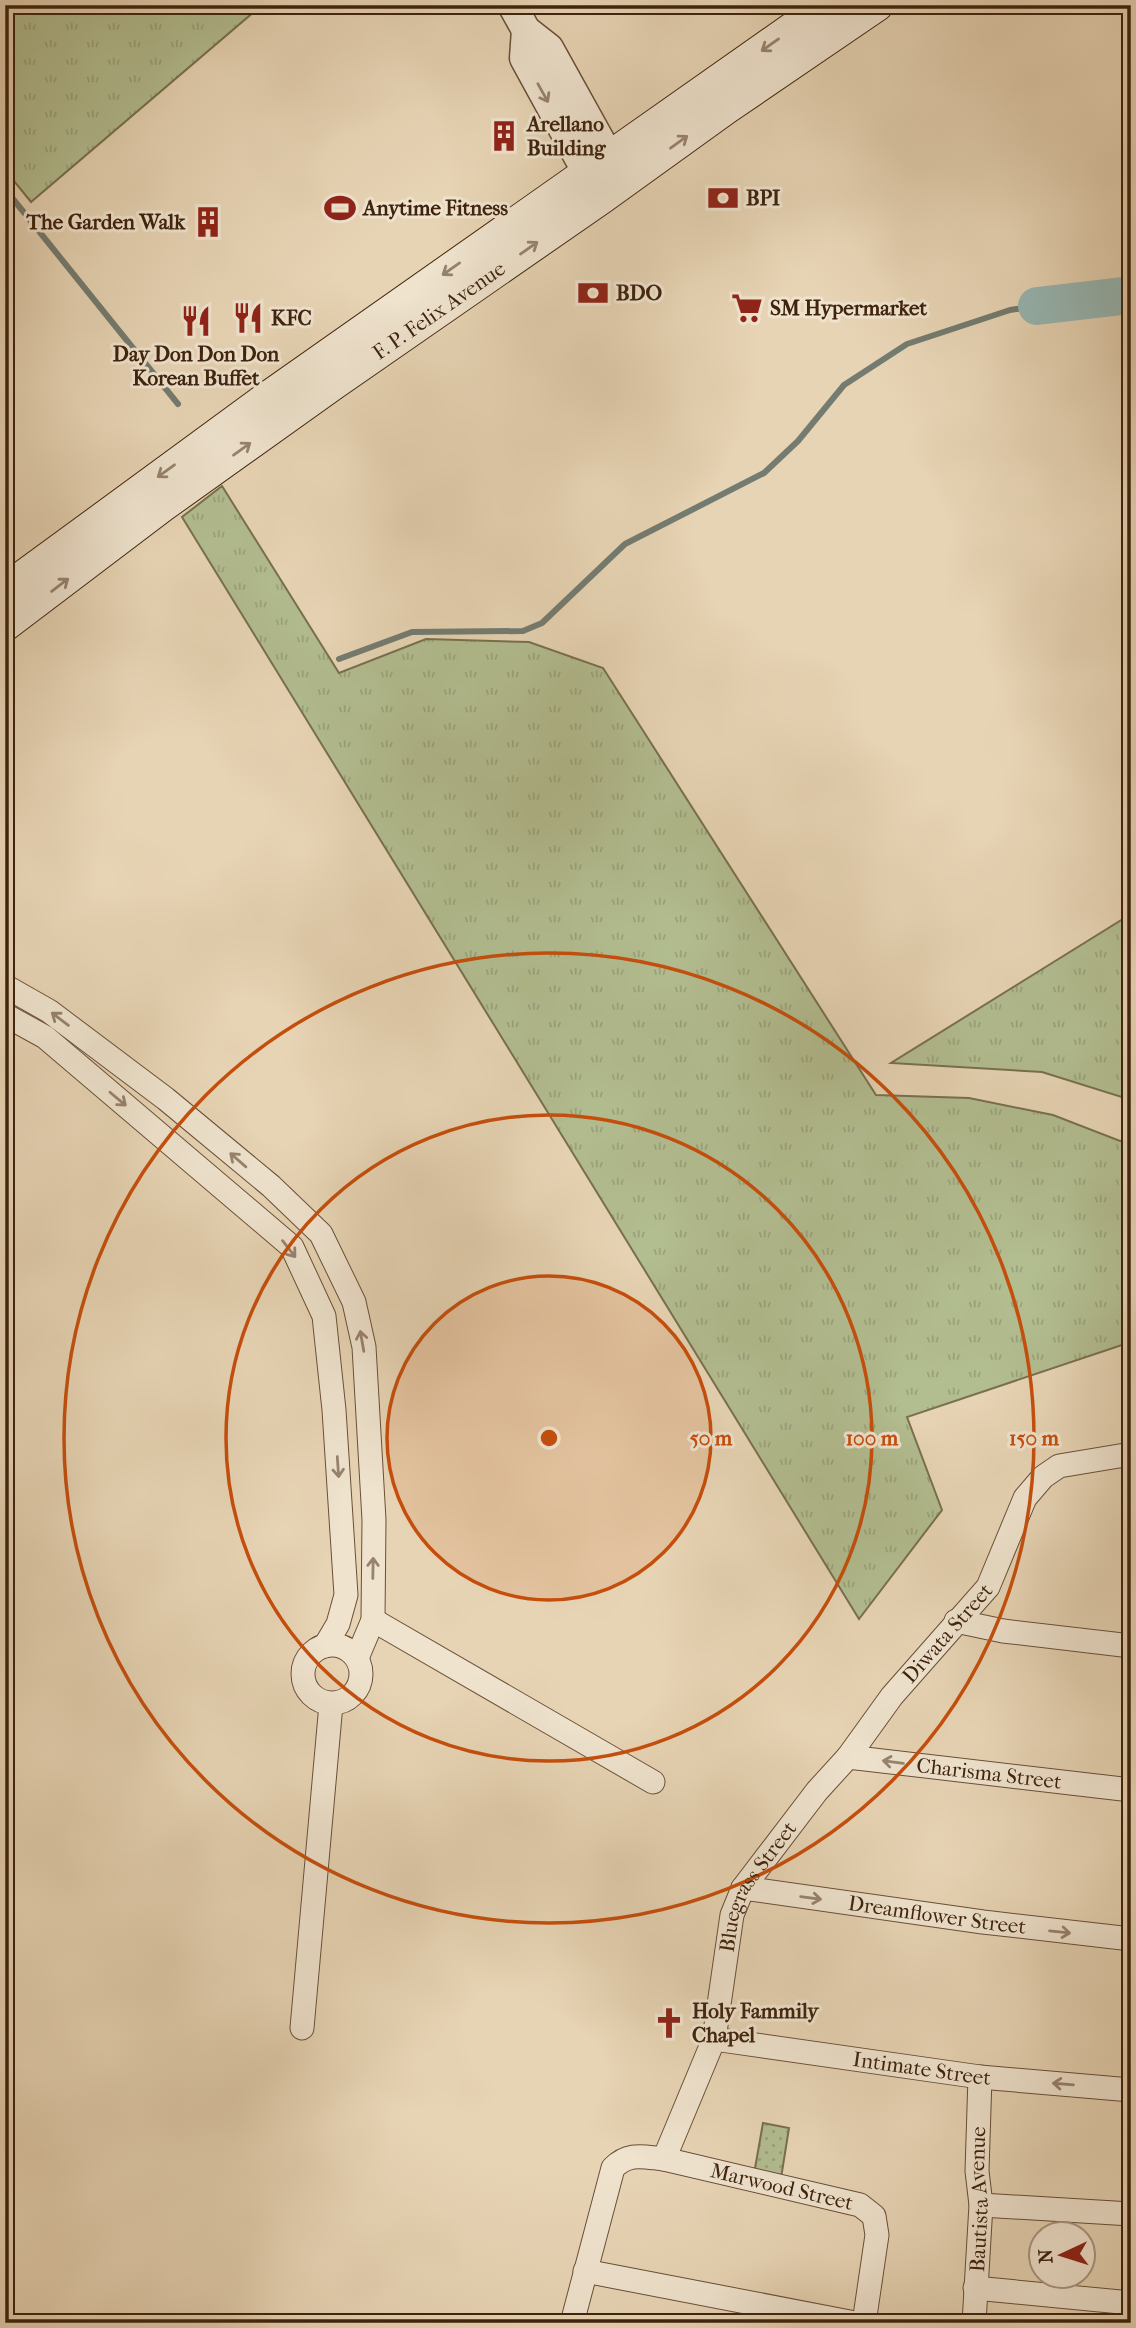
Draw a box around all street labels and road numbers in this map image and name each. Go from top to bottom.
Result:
street label: F. P. Felix Avenue [368,256,510,365]
street label: Diwata Street [897,1578,998,1688]
street label: Charisma Street [915,1753,1063,1794]
street label: Bluegrass Street [715,1816,802,1954]
street label: Dreamflower Street [847,1891,1028,1939]
street label: Intimate Street [851,2047,992,2090]
street label: Bautista Avenue [965,2126,993,2273]
street label: Marwood Street [708,2158,856,2215]

